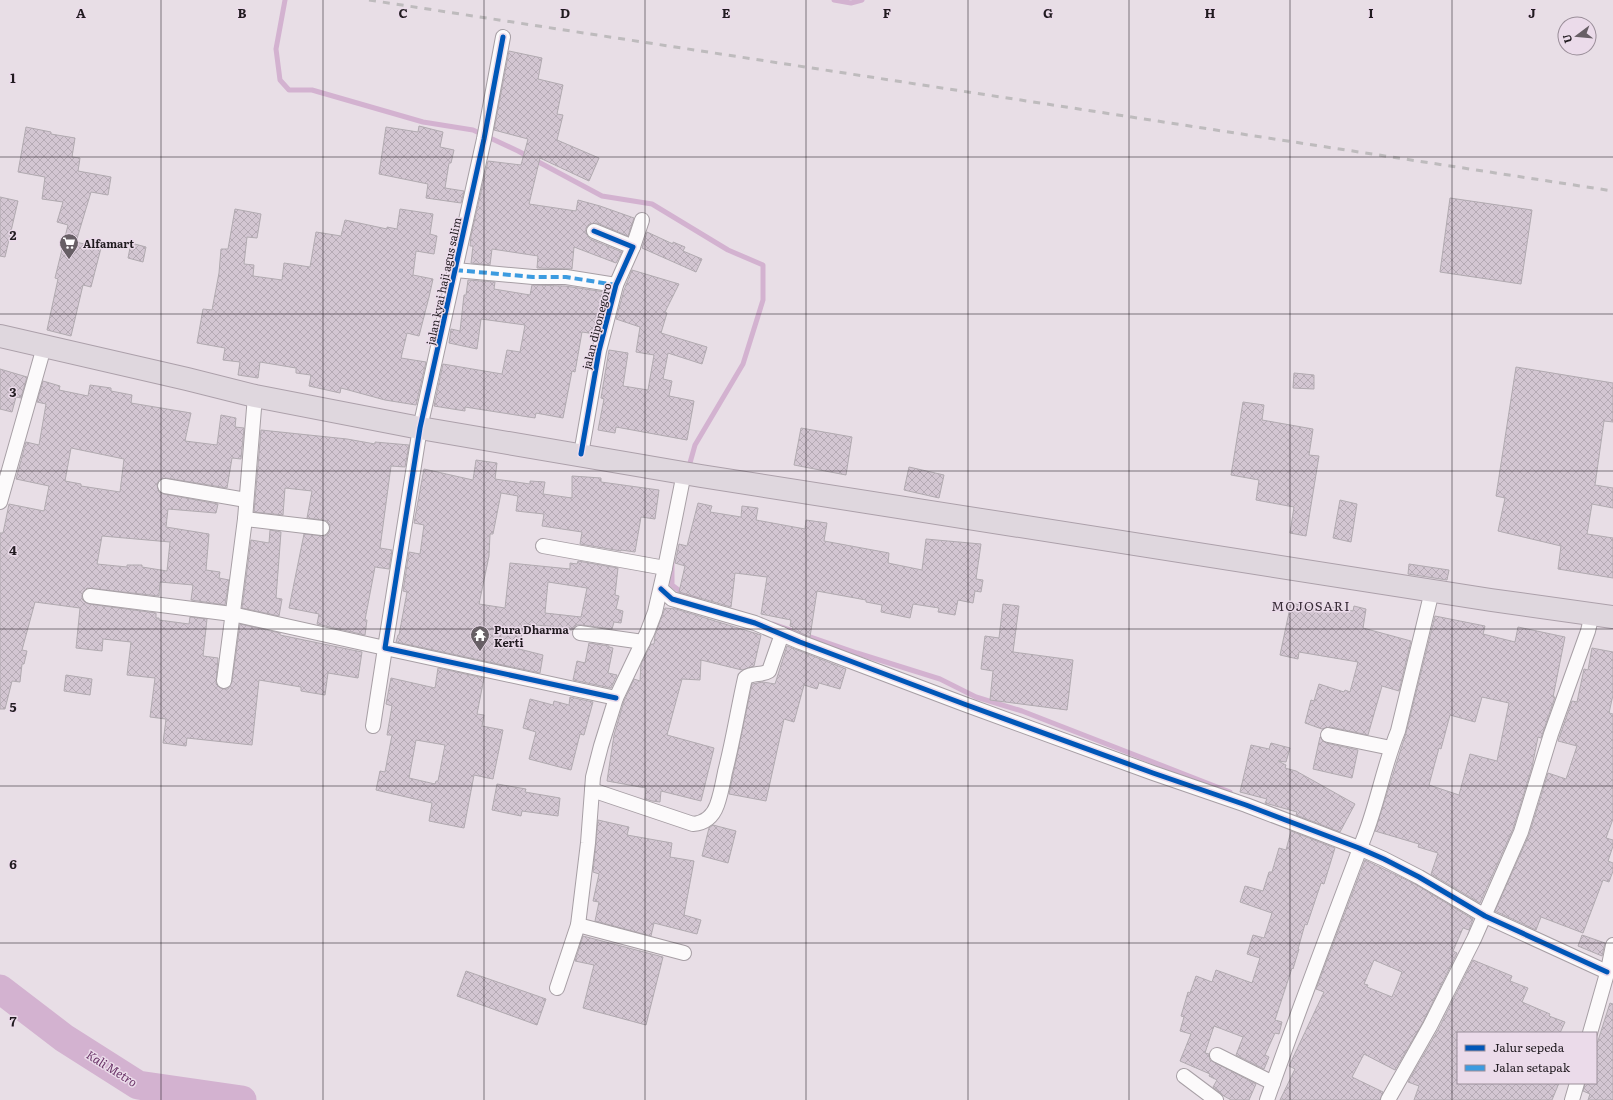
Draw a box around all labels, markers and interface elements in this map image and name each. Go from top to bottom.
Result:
text: A [76,3,86,22]
text: B [238,3,247,22]
text: C [398,3,408,22]
text: D [560,3,570,22]
text: E [722,3,731,22]
text: F [883,3,891,22]
text: G [1043,3,1053,22]
text: H [1205,3,1216,22]
text: I [1368,3,1374,22]
text: J [1528,3,1536,22]
north arrow [1557,16,1597,56]
text: U [1557,32,1575,45]
text: 1 [10,68,16,87]
street label: jalan kyai haji agus salim [422,215,464,346]
text: 2 [10,225,17,244]
supermarket icon: Alfamart [58,232,80,260]
place label: Alfamart [83,235,134,251]
street label: jalan diponegoro [578,281,614,371]
text: 3 [9,382,17,401]
text: 4 [9,540,17,559]
district label: MOJOSARI [1271,596,1351,615]
place label: Pura Dharma Kerti [494,621,569,650]
temple icon: Pura Dharma Kerti [469,624,491,652]
text: 5 [9,697,17,716]
text: 6 [9,854,17,873]
text: 7 [9,1011,17,1030]
legend [1457,1032,1597,1084]
text: Jalur sepeda [1493,1038,1565,1056]
water label: Kali Metro [83,1045,141,1091]
text: Jalan setapak [1493,1058,1571,1076]

